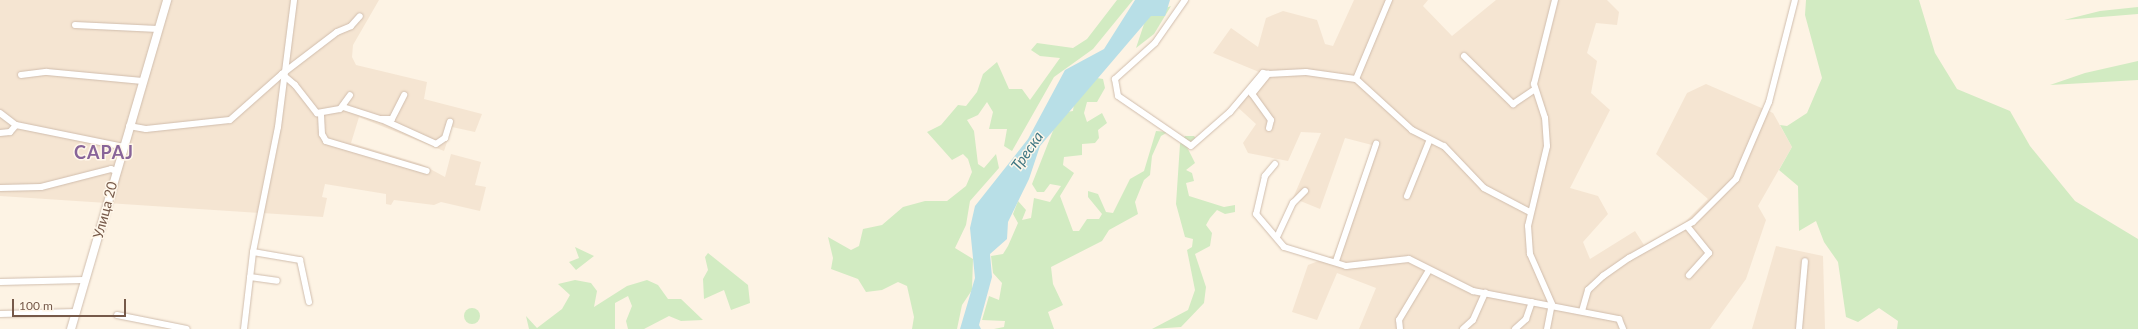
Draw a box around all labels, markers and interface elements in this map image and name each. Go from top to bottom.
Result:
water label: Треска [1007,128,1047,174]
district label: САРАЈ [74,141,134,163]
street label: Улица 20 [89,180,121,240]
scale bar [14,291,128,317]
text: 100 m [19,298,53,313]

